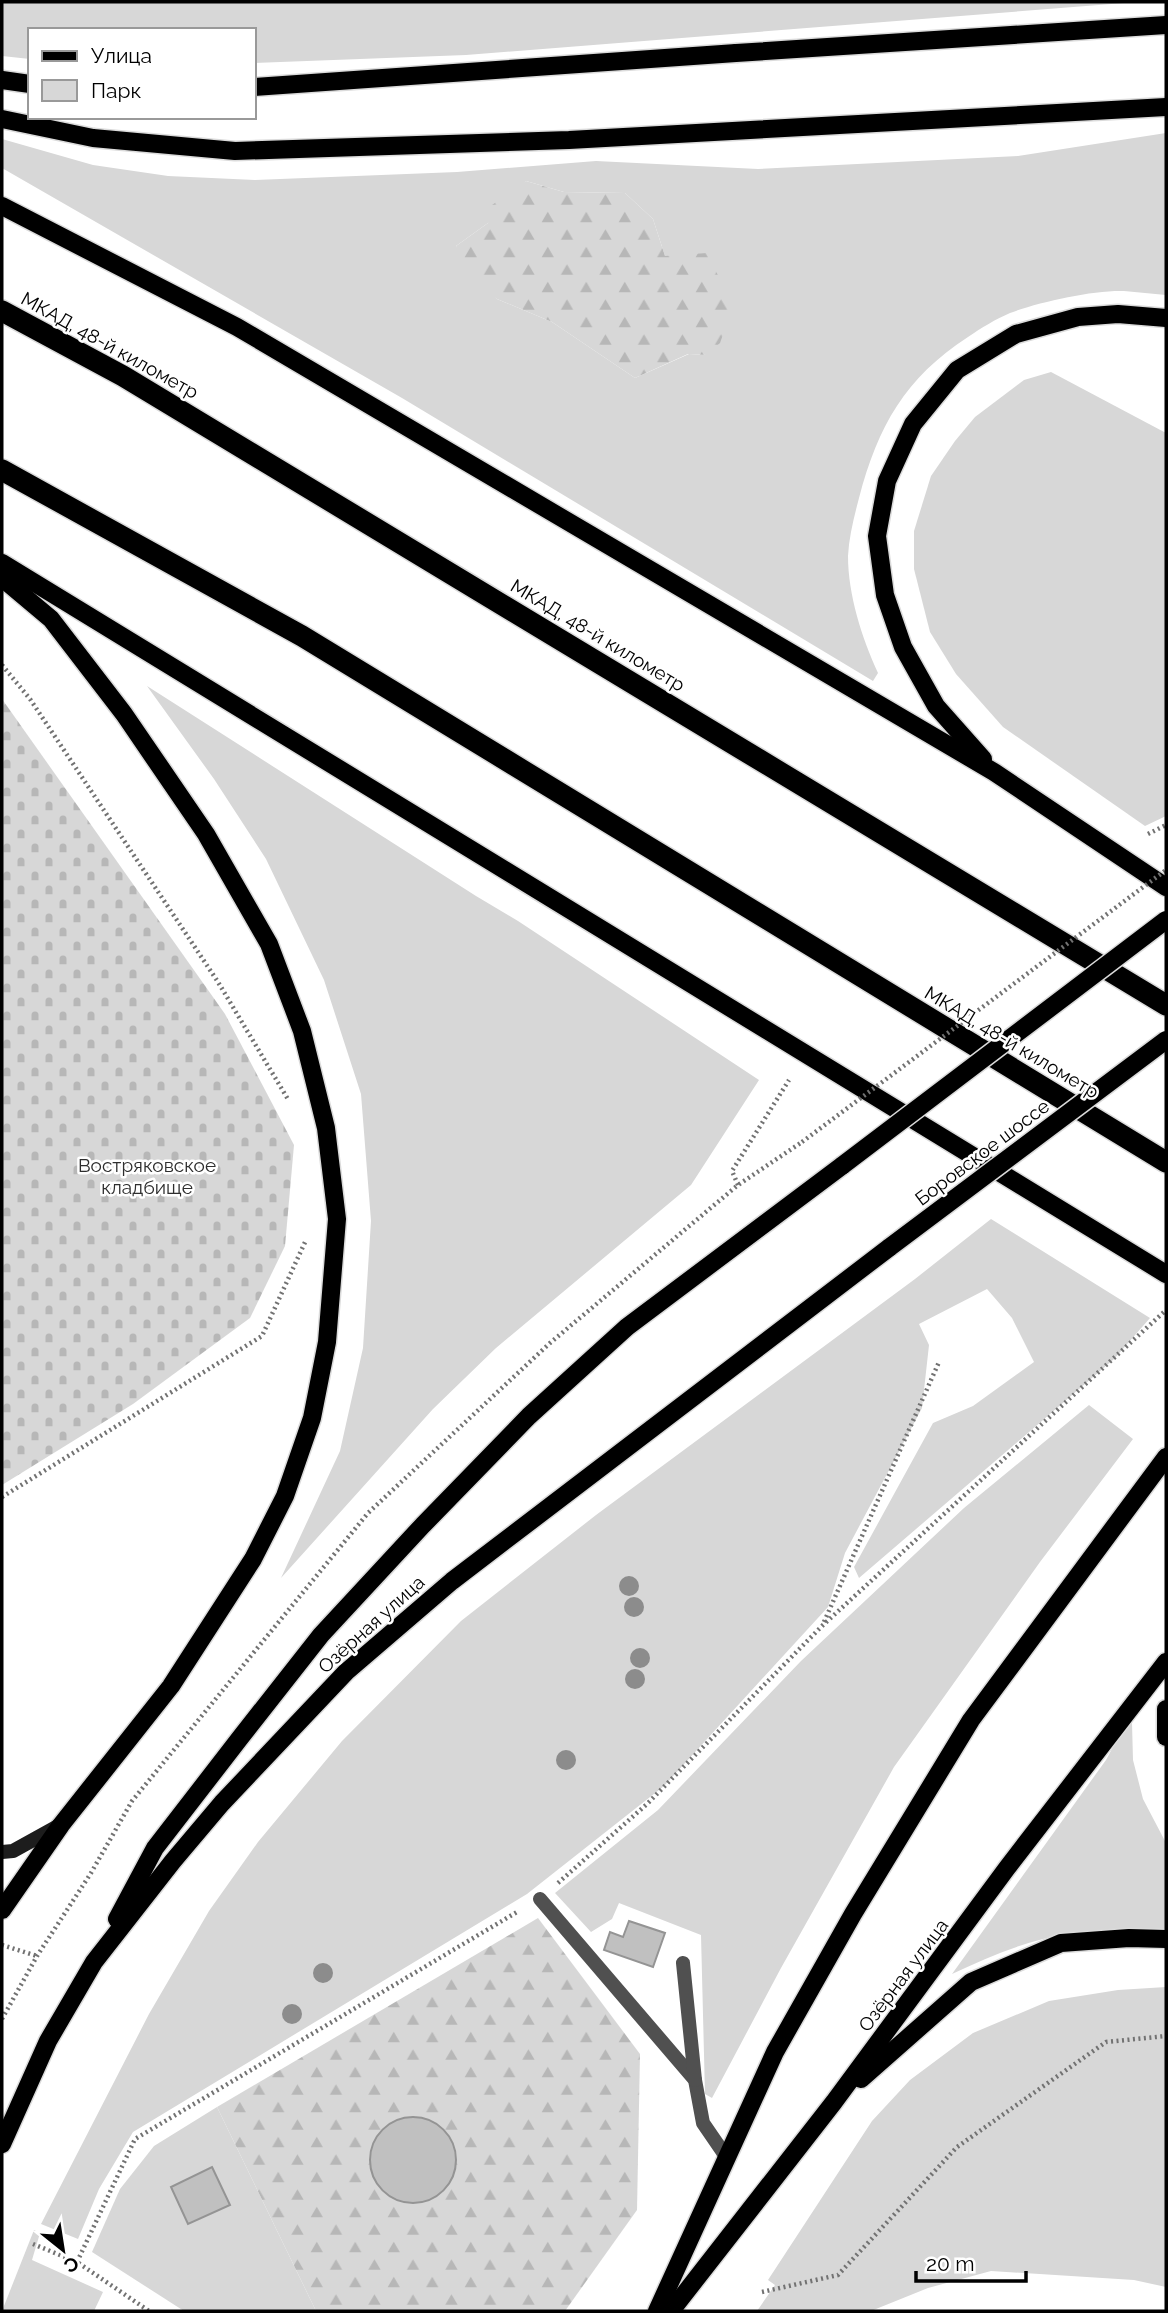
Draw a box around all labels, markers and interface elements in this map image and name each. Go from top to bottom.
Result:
legend [28,28,256,119]
text: Улица [91,43,152,68]
text: Парк [91,78,141,103]
street label: МКАД, 48-й километр [18,287,202,403]
street label: МКАД, 48-й километр [507,574,689,696]
street label: МКАД, 48-й километр [921,981,1103,1103]
street label: Боровское шоссе [911,1094,1053,1210]
park label: Востряковское кладбище [78,1154,216,1198]
street label: Озёрная улица [313,1571,429,1677]
street label: Озёрная улица [854,1914,952,2036]
north arrow [28,2215,98,2285]
scale bar [916,2240,1026,2284]
text: 20 m [926,2251,974,2276]
text: С [60,2252,83,2278]

